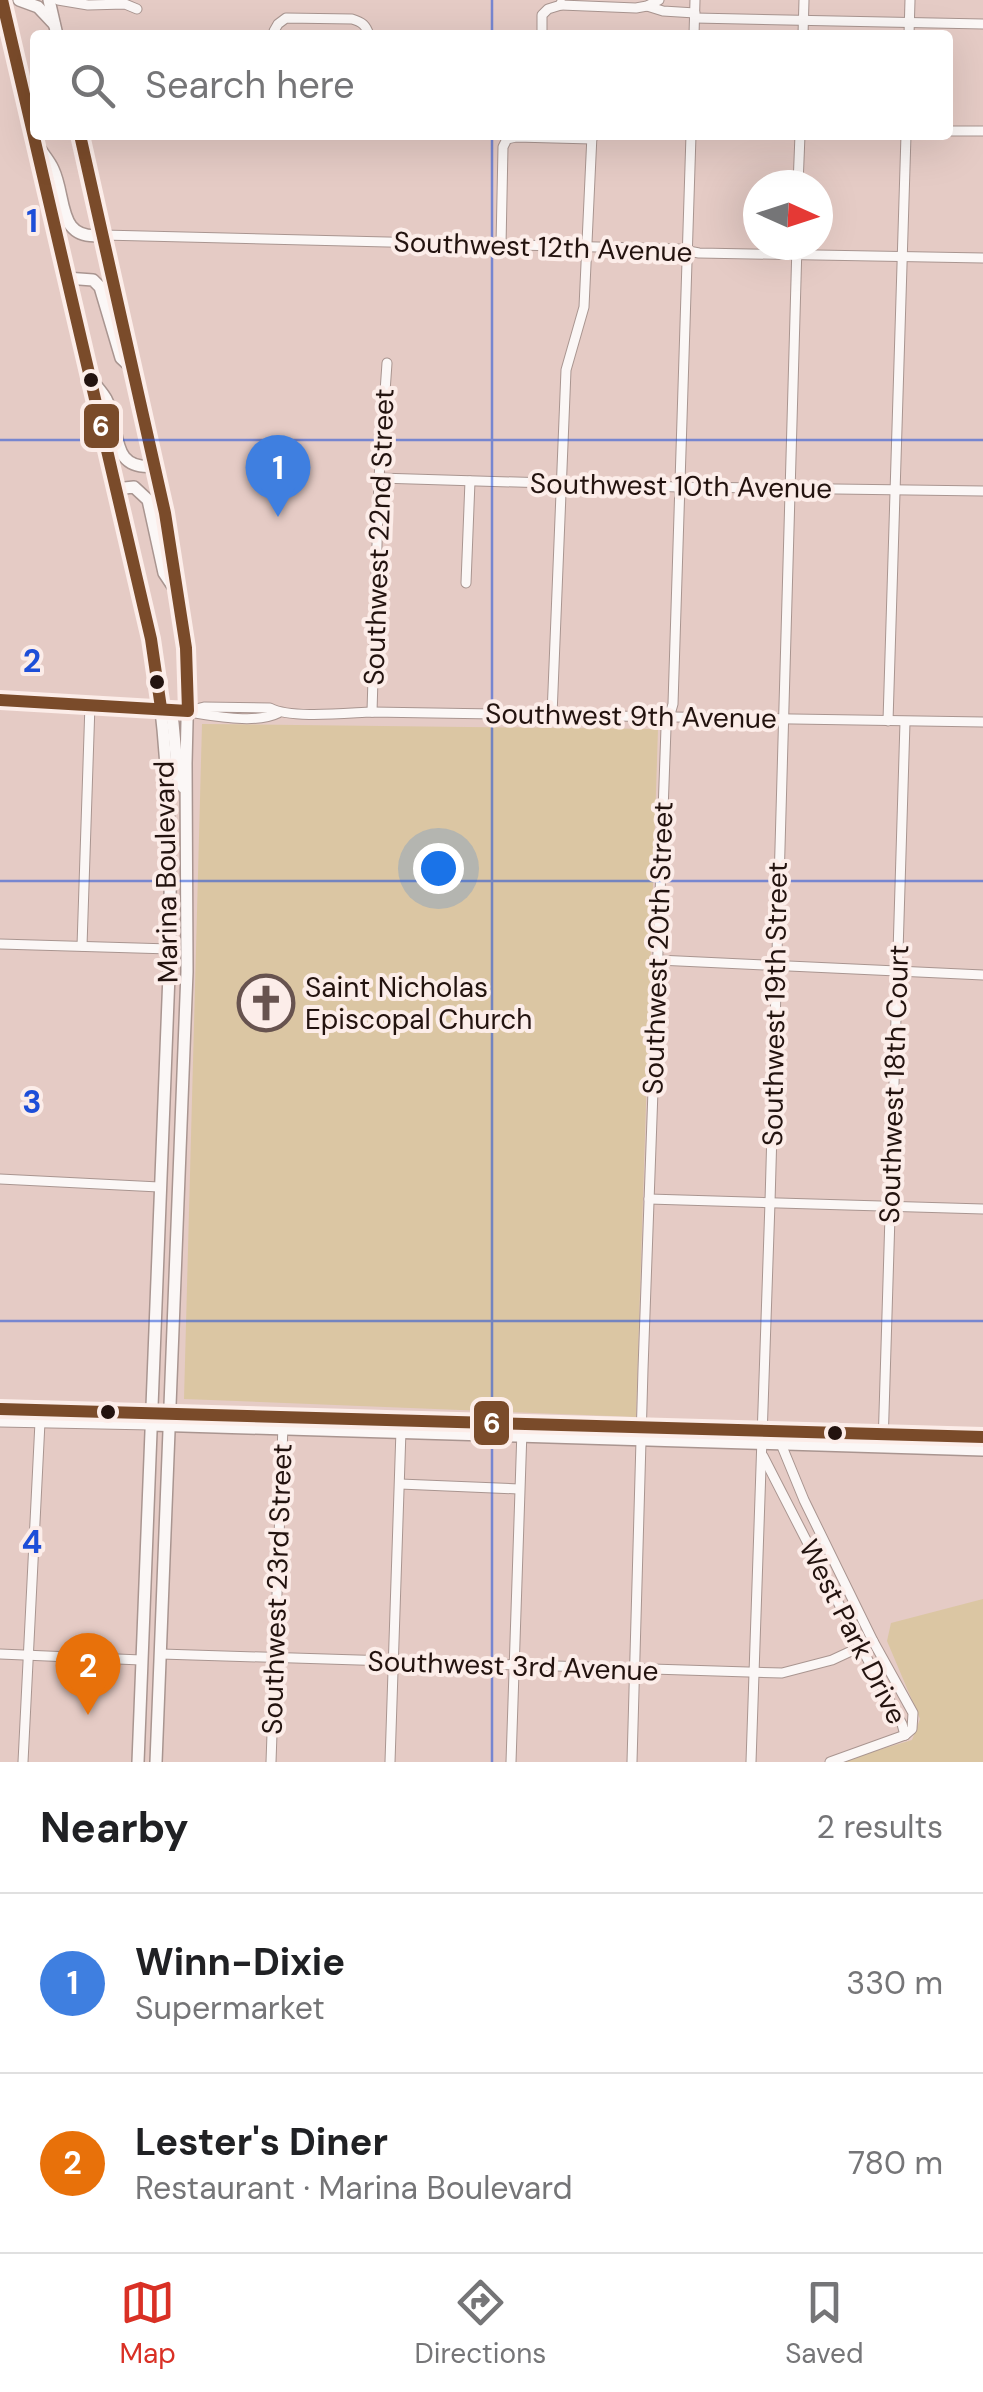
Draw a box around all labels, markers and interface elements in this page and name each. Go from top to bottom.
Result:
search box [30,30,953,140]
icon: search [65,58,120,113]
text: Search here [145,60,355,110]
north arrow [743,170,833,260]
text: 1 [26,200,38,242]
street label: Southwest 12th Avenue [393,223,693,271]
unlabelled marker [81,370,101,390]
street label: Southwest 22nd Street [355,388,403,686]
line badge: 6 [82,402,121,450]
text: 6 [92,408,110,445]
pin: 1 [246,434,310,517]
street label: Southwest 10th Avenue [530,465,832,507]
text: 2 [23,640,41,682]
unlabelled marker [147,672,167,692]
street label: Southwest 9th Avenue [485,695,777,737]
street label: Marina Boulevard [146,760,186,984]
street label: Southwest 20th Street [634,801,682,1095]
your location [413,843,464,894]
street label: Southwest 19th Street [754,861,796,1147]
street label: Southwest 18th Court [871,944,917,1224]
place label: Saint Nicholas Episcopal Church [305,969,532,1038]
church icon: Saint Nicholas Episcopal Church [236,973,296,1033]
text: 3 [22,1081,42,1123]
line badge: 6 [472,1399,511,1447]
unlabelled marker [98,1402,118,1422]
text: 6 [483,1405,501,1442]
unlabelled marker [825,1423,845,1443]
street label: Southwest 23rd Street [253,1443,301,1735]
text: 4 [22,1521,42,1563]
street label: West Park Drive [791,1533,915,1731]
pin: 2 [56,1632,120,1715]
street label: Southwest 3rd Avenue [367,1642,659,1690]
text: Nearby [40,1800,189,1855]
text: 2 results [817,1806,943,1848]
text: Winn-Dixie [135,1937,345,1987]
text: 1 [67,1962,78,2004]
text: 330 m [846,1962,943,2004]
text: Supermarket [135,1987,325,2029]
text: Lester's Diner [135,2117,388,2167]
text: 2 [63,2142,82,2184]
text: 780 m [848,2142,943,2184]
text: Restaurant · Marina Boulevard [135,2167,573,2209]
tab: Map [119,2275,176,2372]
tab: Directions [415,2275,546,2372]
tab: Saved [785,2275,864,2372]

